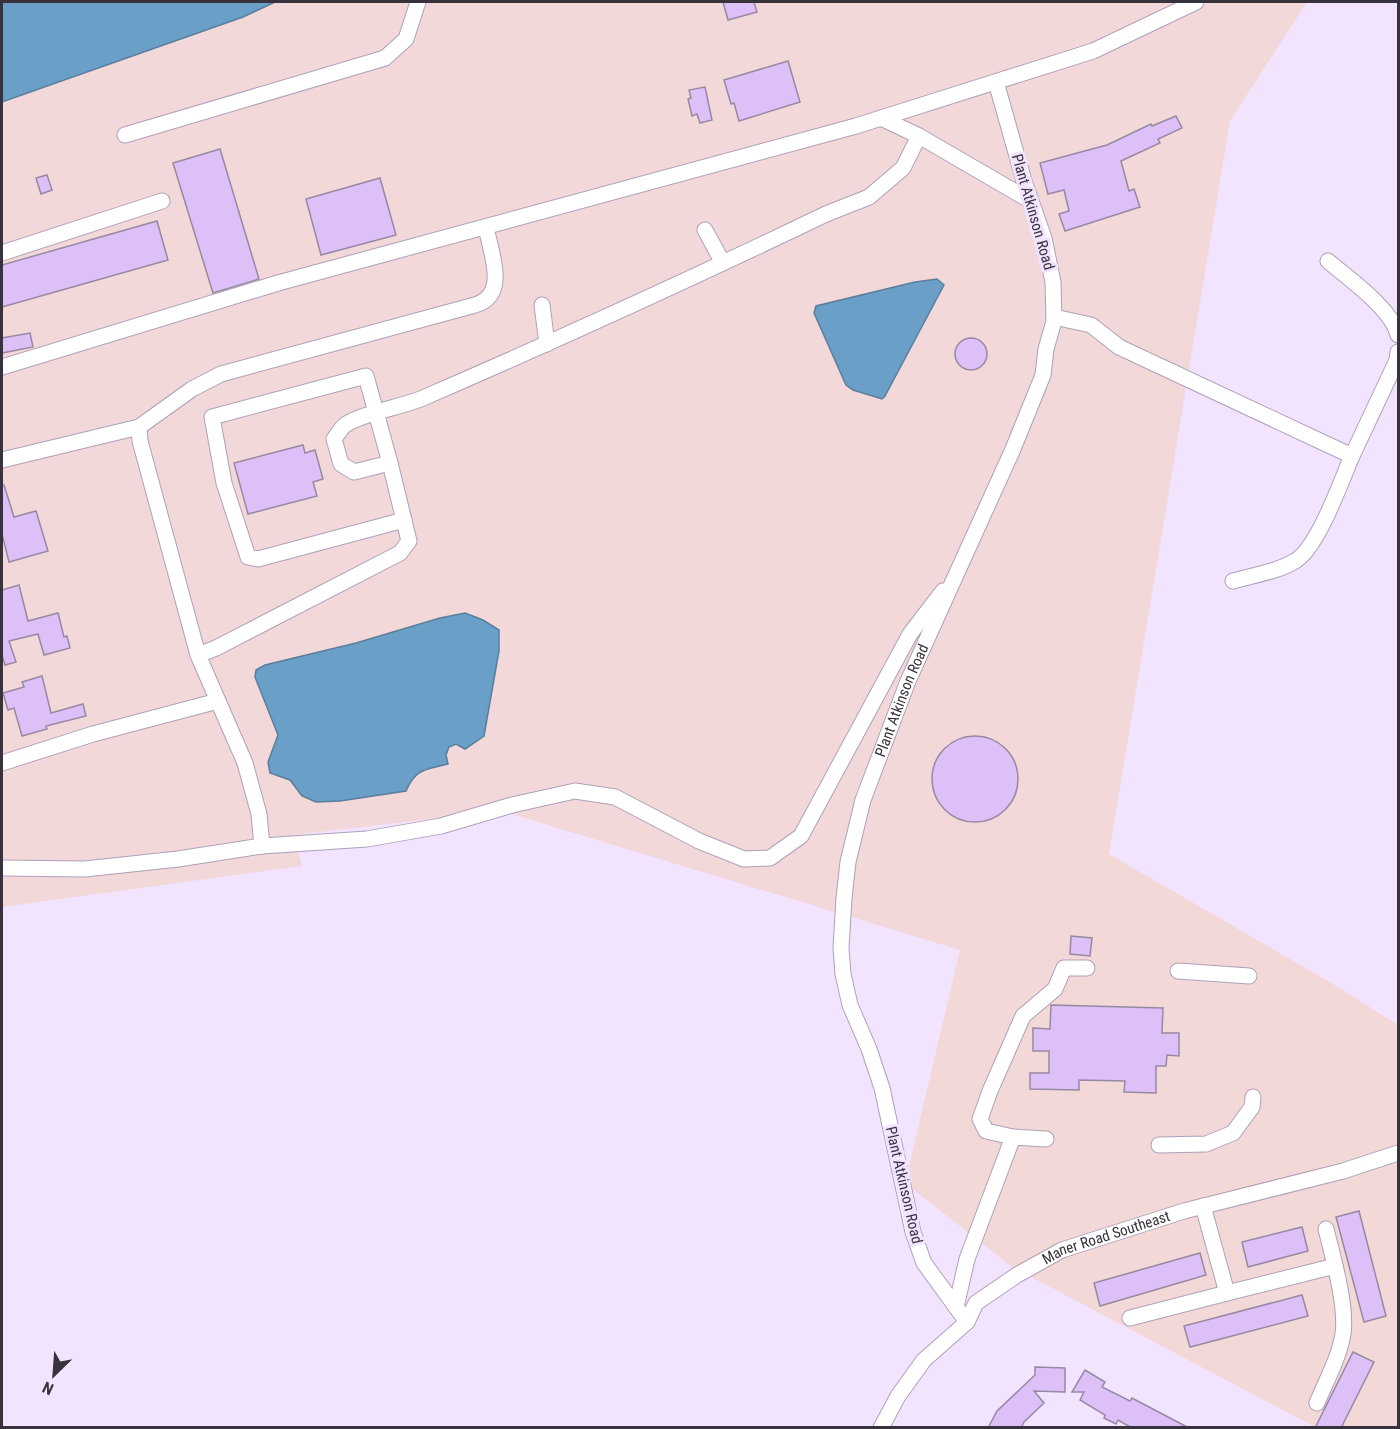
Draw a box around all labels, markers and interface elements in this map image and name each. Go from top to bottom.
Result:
street label: Plant Atkinson Road [1008,152,1058,272]
street label: Plant Atkinson Road [871,641,932,759]
street label: Plant Atkinson Road [882,1125,926,1245]
street label: Maner Road Southeast [1039,1207,1172,1268]
north arrow [24,1345,84,1405]
text: N [39,1377,56,1399]

